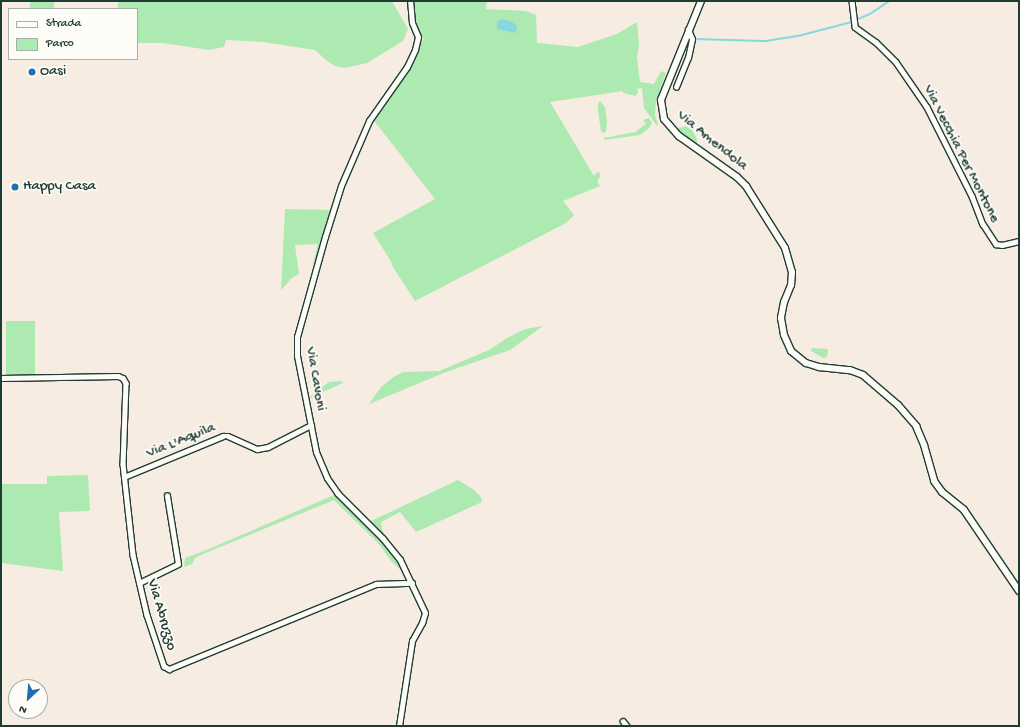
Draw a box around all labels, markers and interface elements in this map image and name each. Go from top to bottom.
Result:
legend [8,8,138,60]
text: Strada [46,17,81,31]
text: Parco [46,37,74,51]
place label: Oasi [40,63,66,81]
marker: Oasi [27,67,37,77]
street label: Via Vecchia Per Montone [918,82,1004,226]
street label: Via Amendola [673,107,751,175]
place label: Happy Casa [23,178,96,196]
marker: Happy Casa [10,182,20,192]
street label: Via Cavoni [301,346,329,412]
street label: Via L'Aquila [144,419,218,463]
street label: Via Abruzzo [142,577,180,653]
north arrow [8,679,48,719]
text: N [17,702,29,716]

